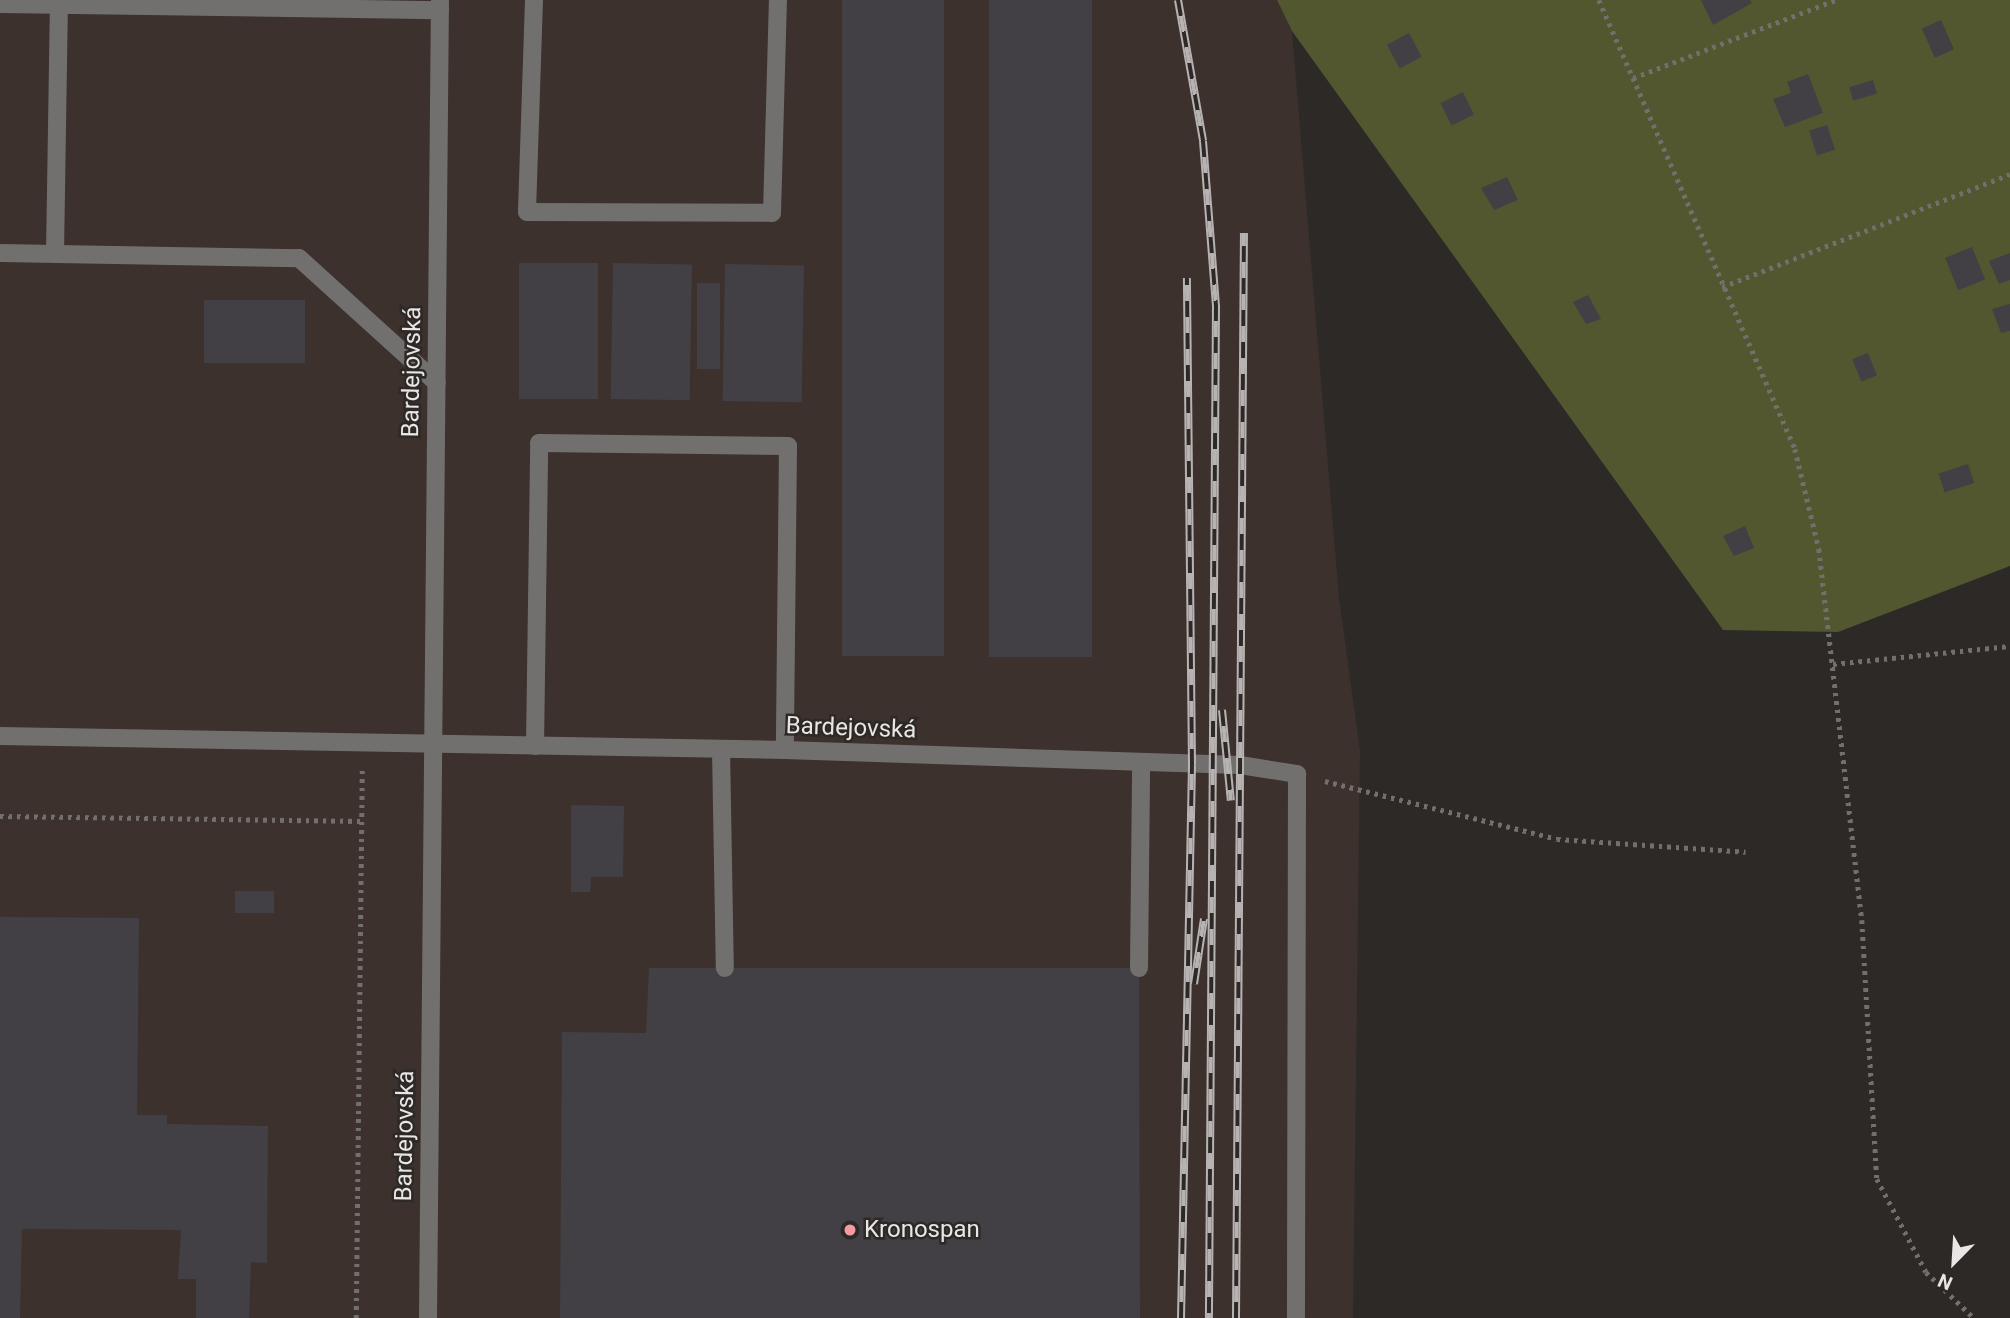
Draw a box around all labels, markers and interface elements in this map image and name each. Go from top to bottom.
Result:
street label: Bardejovská [396,306,428,438]
street label: Bardejovská [785,711,917,745]
street label: Bardejovská [389,1070,421,1202]
place label: Kronospan [864,1216,980,1244]
marker: Kronospan [842,1222,858,1238]
north arrow [1919,1227,1989,1297]
text: N [1934,1268,1956,1295]

